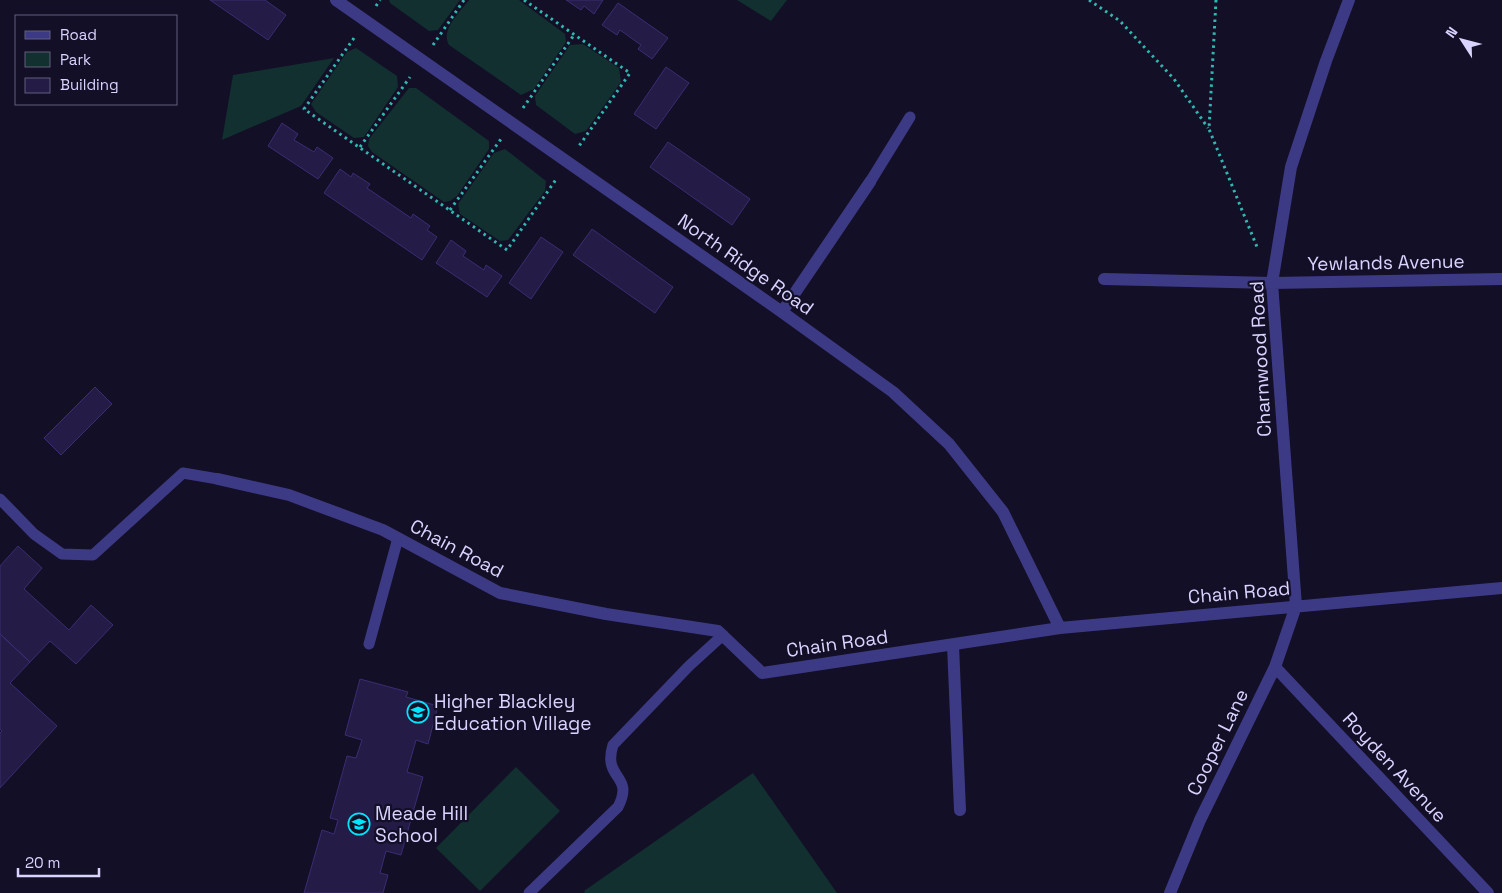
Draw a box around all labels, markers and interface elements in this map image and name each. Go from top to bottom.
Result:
legend [15,15,178,105]
north arrow [1437,15,1487,65]
text: N [1441,23,1462,41]
text: Road [60,25,97,44]
text: Park [60,50,91,69]
text: Building [60,75,119,94]
street label: North Ridge Road [673,208,819,321]
street label: Yewlands Avenue [1307,249,1465,276]
street label: Charnwood Road [1244,281,1277,437]
street label: Chain Road [406,513,508,584]
street label: Chain Road [1187,576,1291,609]
street label: Chain Road [785,624,890,663]
street label: Cooper Lane [1181,685,1254,800]
place label: Higher Blackley Education Village [434,689,592,736]
school or university icon: Higher Blackley Education Village [406,700,430,724]
street label: Royden Avenue [1337,707,1452,828]
place label: Meade Hill School [375,801,468,848]
school or university icon: Meade Hill School [347,812,371,836]
scale bar [18,846,99,878]
text: 20 m [25,853,60,872]

